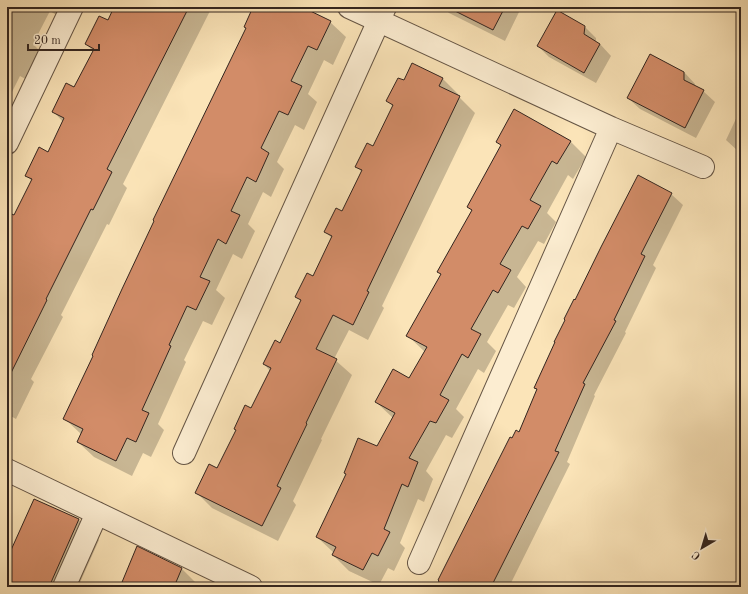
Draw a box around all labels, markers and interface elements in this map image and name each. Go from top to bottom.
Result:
scale bar [28,26,99,52]
text: 20 m [34,35,61,47]
north arrow [682,528,722,568]
text: С [691,548,703,561]

